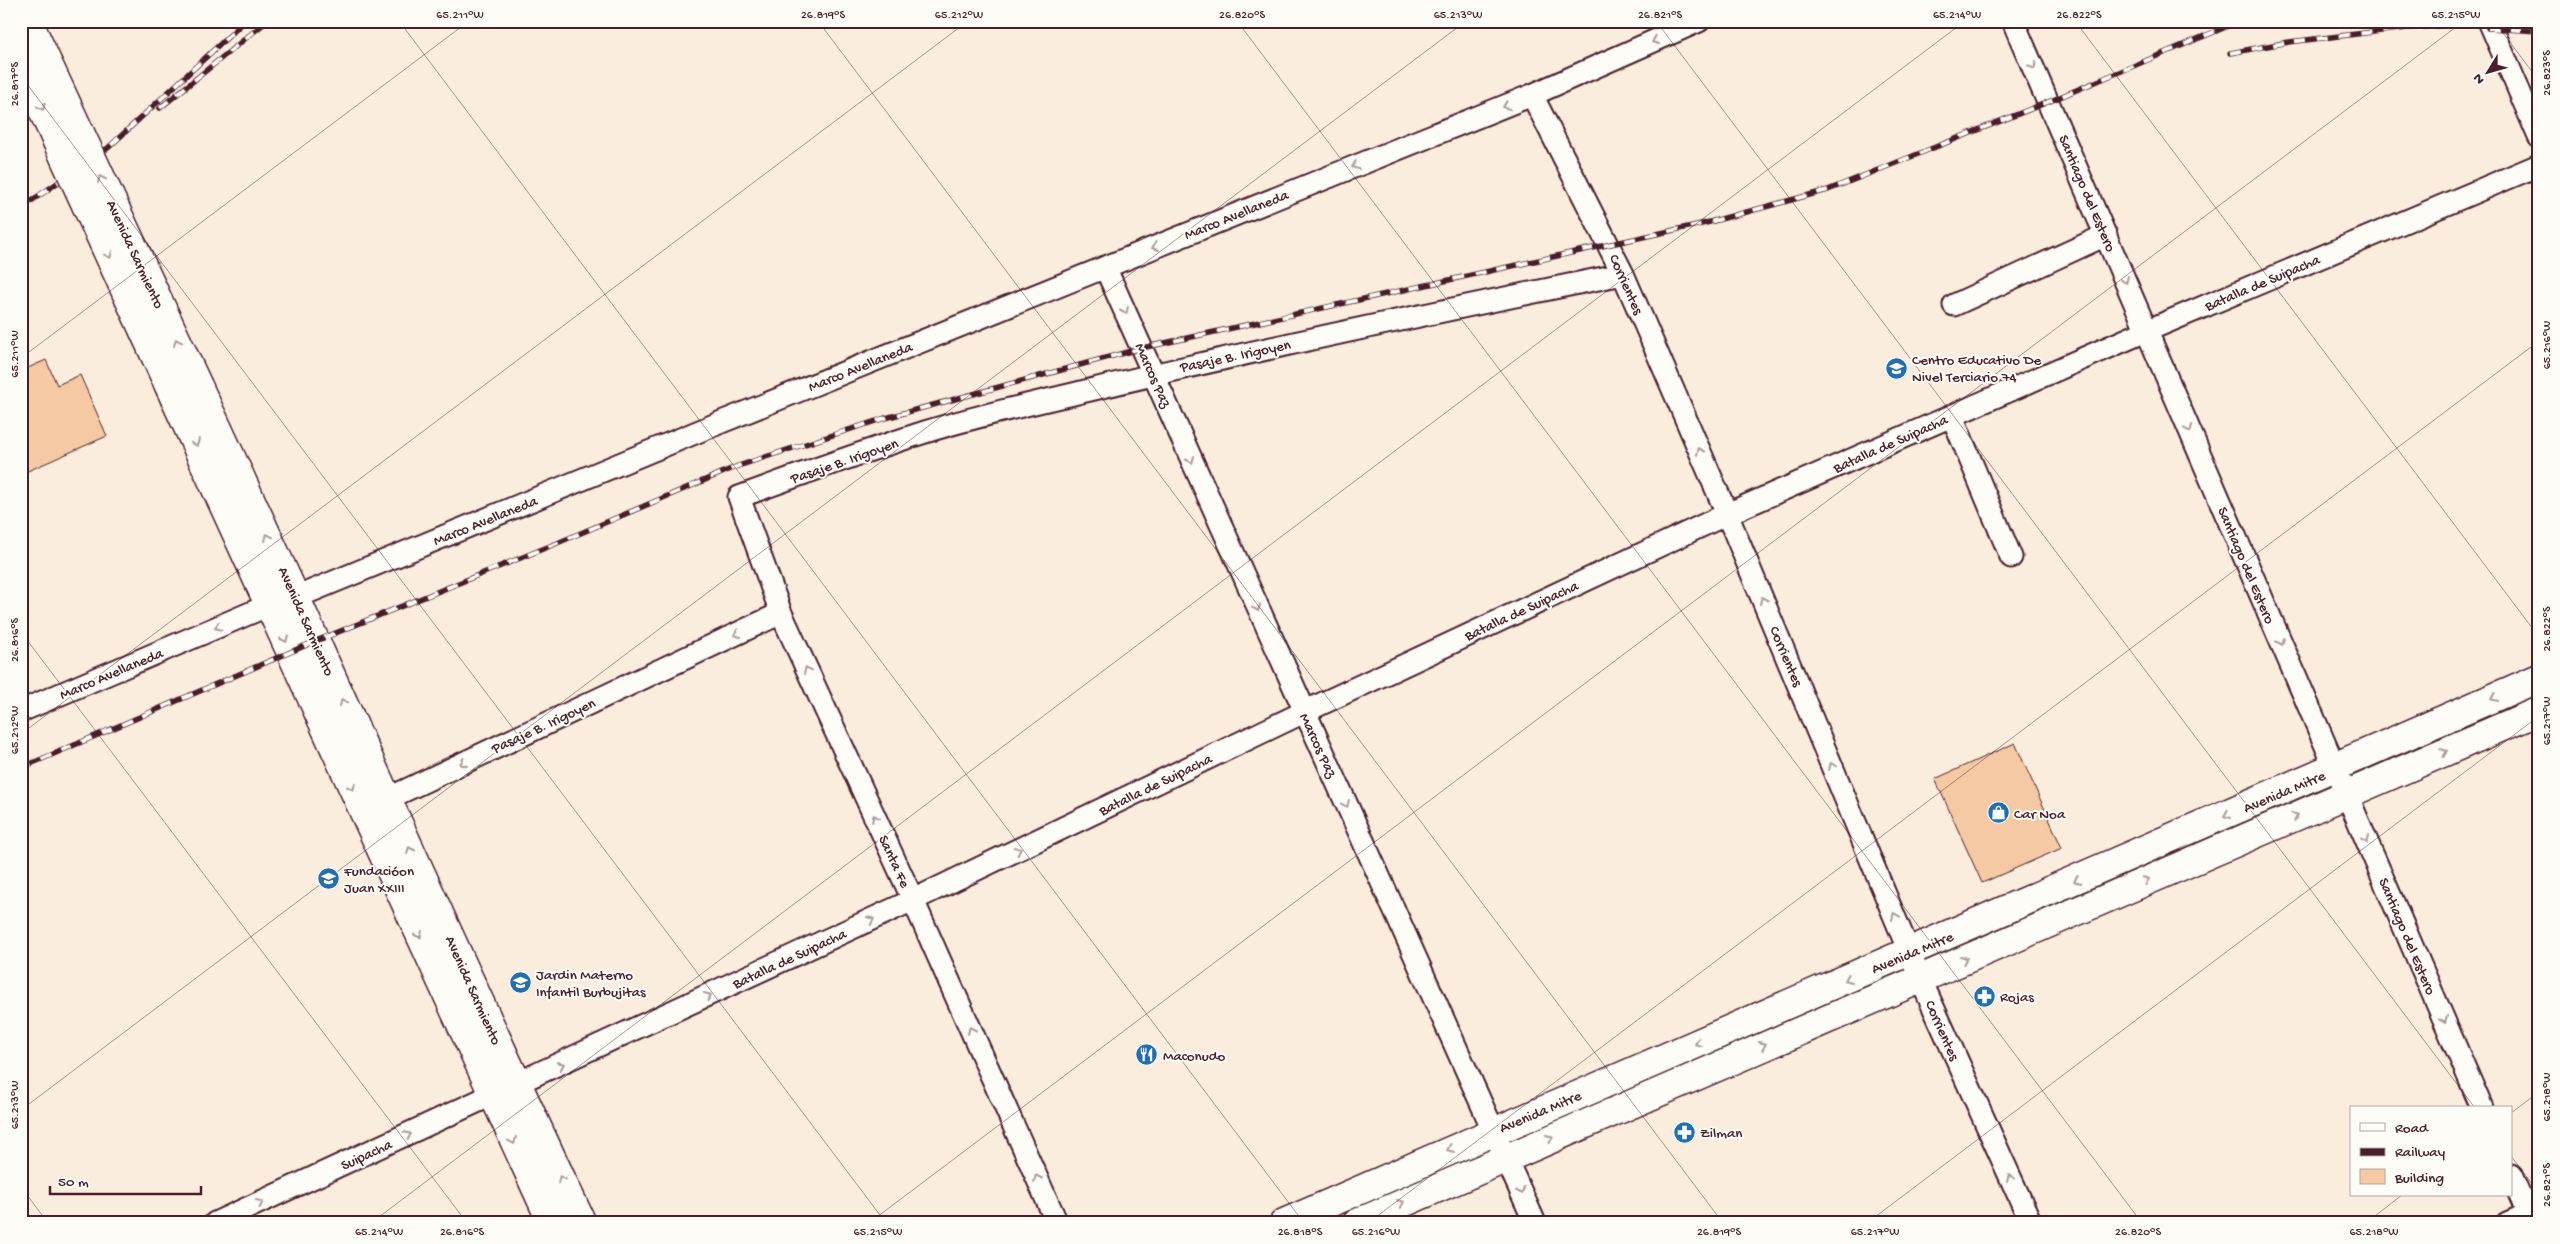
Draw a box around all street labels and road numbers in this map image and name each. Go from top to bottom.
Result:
street label: Santiago del Estero [2053,133,2119,255]
street label: Marco Avellaneda [1182,187,1292,245]
street label: Avenida Sarmiento [101,198,167,312]
street label: Batalla de Suipacha [2202,251,2324,317]
street label: Corrientes [1604,252,1647,318]
street label: Pasaje B. Irigoyen [1177,336,1292,378]
street label: Marco Avellaneda [806,339,916,397]
street label: Marcos Paz [1130,341,1175,411]
street label: Batalla de Suipacha [1830,411,1951,479]
street label: Pasaje B. Irigoyen [787,435,901,489]
street label: Marco Avellaneda [431,493,541,551]
street label: Santiago del Estero [2212,505,2278,627]
street label: Avenida Sarmiento [273,564,337,679]
street label: Batalla de Suipacha [1461,577,1582,646]
street label: Corrientes [1764,624,1806,690]
street label: Marco Avellaneda [57,645,167,705]
street label: Pasaje B. Irigoyen [488,695,599,759]
street label: Marcos Paz [1294,711,1340,781]
street label: Batalla de Suipacha [1096,750,1216,821]
street label: Avenida Mitre [2241,767,2329,818]
street label: Santa Fe [873,833,913,891]
street label: Santiago del Estero [2373,876,2439,998]
street label: Batalla de Suipacha [729,925,850,994]
street label: Avenida Mitre [1869,928,1957,979]
street label: Avenida Sarmiento [440,933,504,1048]
street label: Corrientes [1920,998,1963,1064]
street label: Avenida Mitre [1497,1087,1585,1138]
street label: Suipacha [338,1136,396,1175]

